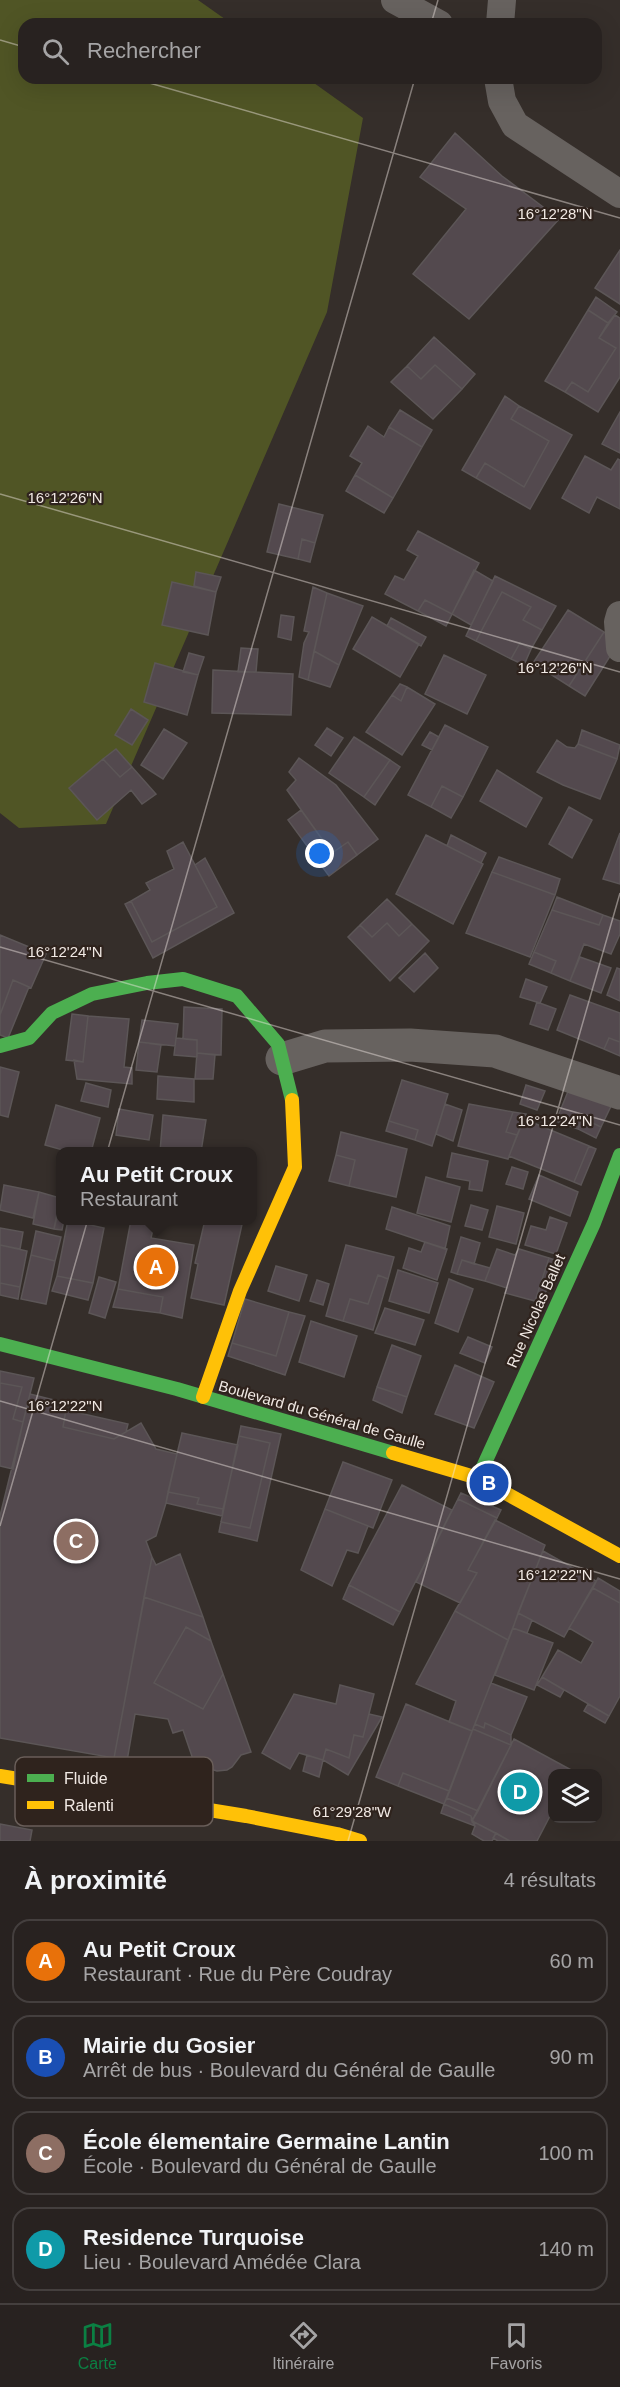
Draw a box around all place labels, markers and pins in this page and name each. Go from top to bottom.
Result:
pin: A [136,1244,176,1290]
pin: B [470,1460,508,1506]
pin: C [56,1518,96,1564]
pin: D [500,1770,540,1814]

